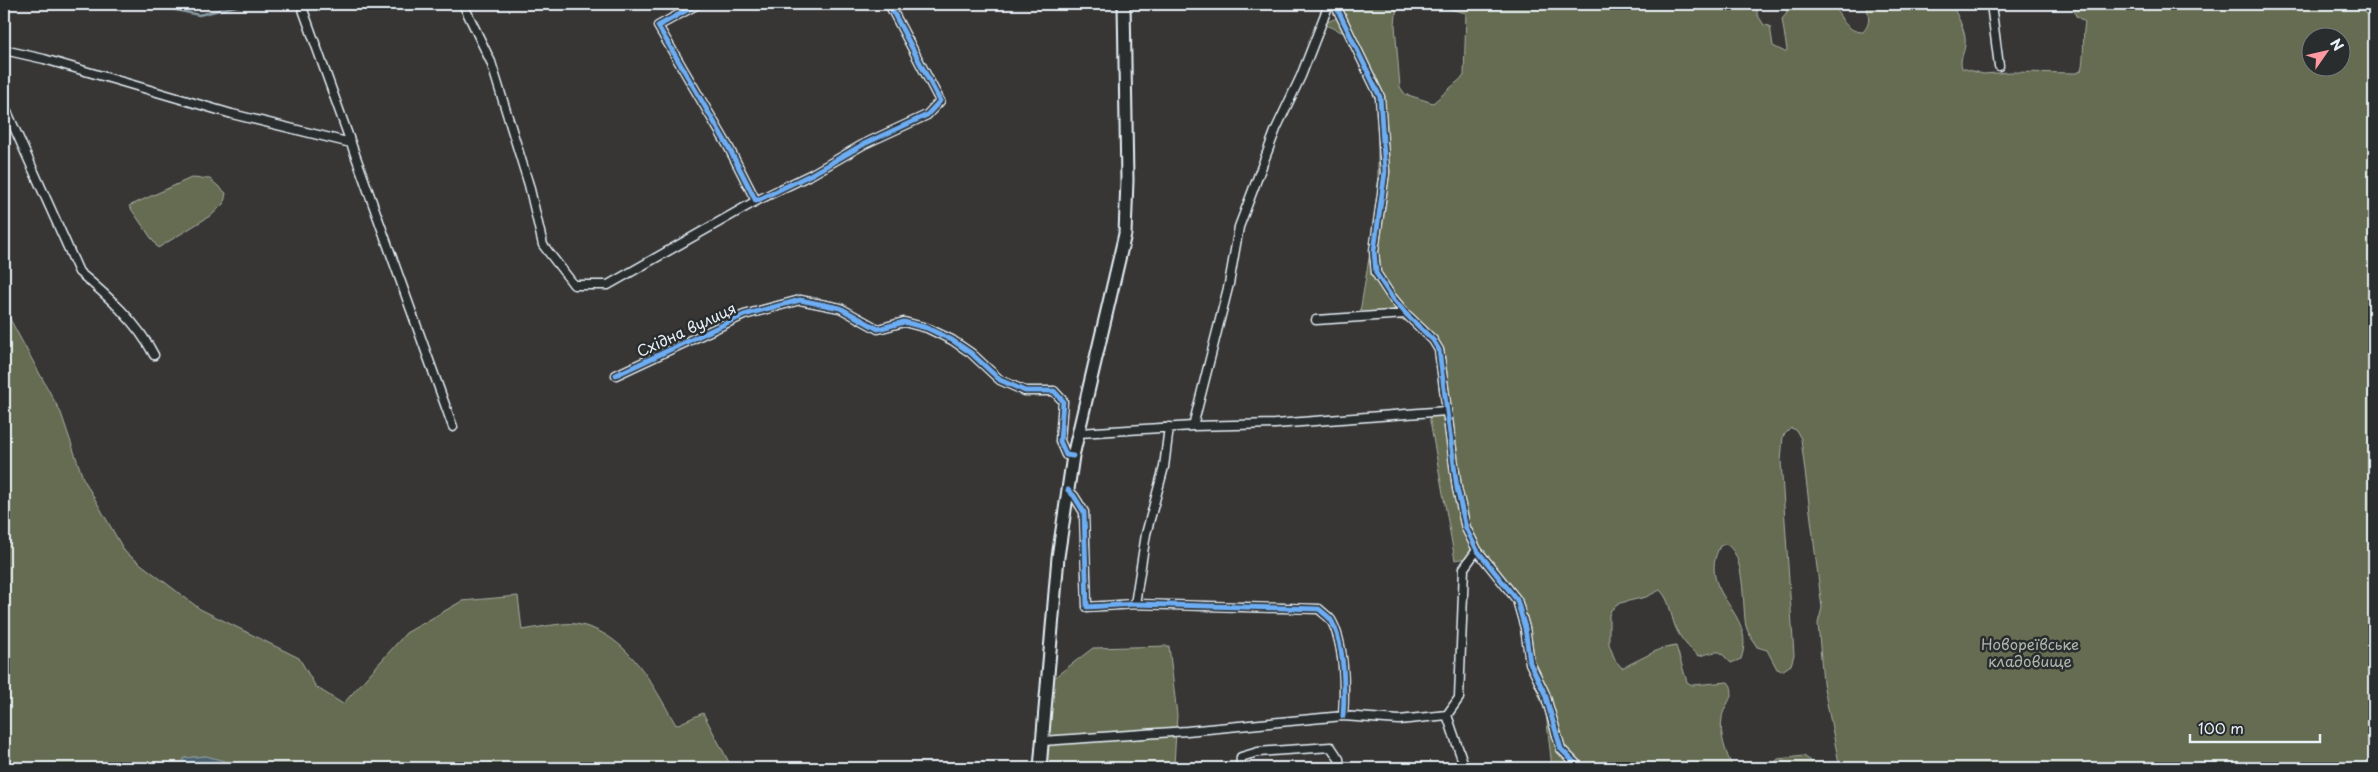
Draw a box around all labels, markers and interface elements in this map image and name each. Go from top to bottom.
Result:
north arrow [2300,28,2350,78]
text: N [2325,34,2349,55]
street label: Східна вулиця [632,296,740,362]
park label: Новореївське кладовище [1981,632,2079,672]
scale bar [2190,712,2320,744]
text: 100 m [2198,716,2244,739]

